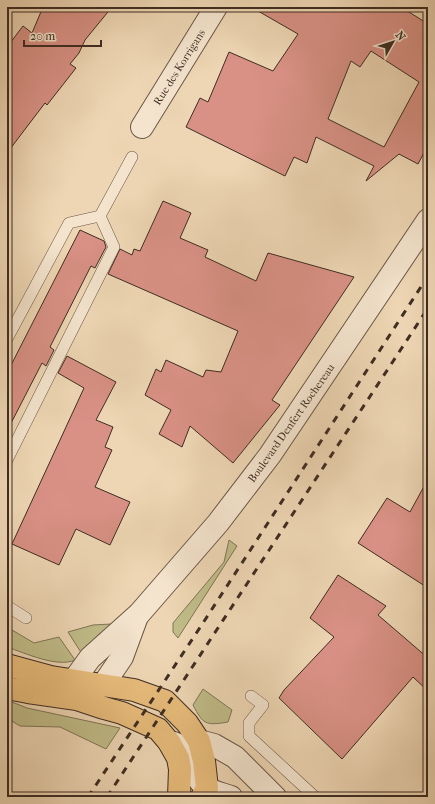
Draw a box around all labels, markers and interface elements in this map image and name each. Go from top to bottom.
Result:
scale bar [24,22,101,48]
north arrow [373,22,413,62]
street label: Rue des Korrigans [151,27,208,108]
text: 20 m [30,29,55,43]
text: N [393,29,408,44]
street label: Boulevard Denfert Rochereau [245,361,338,485]

